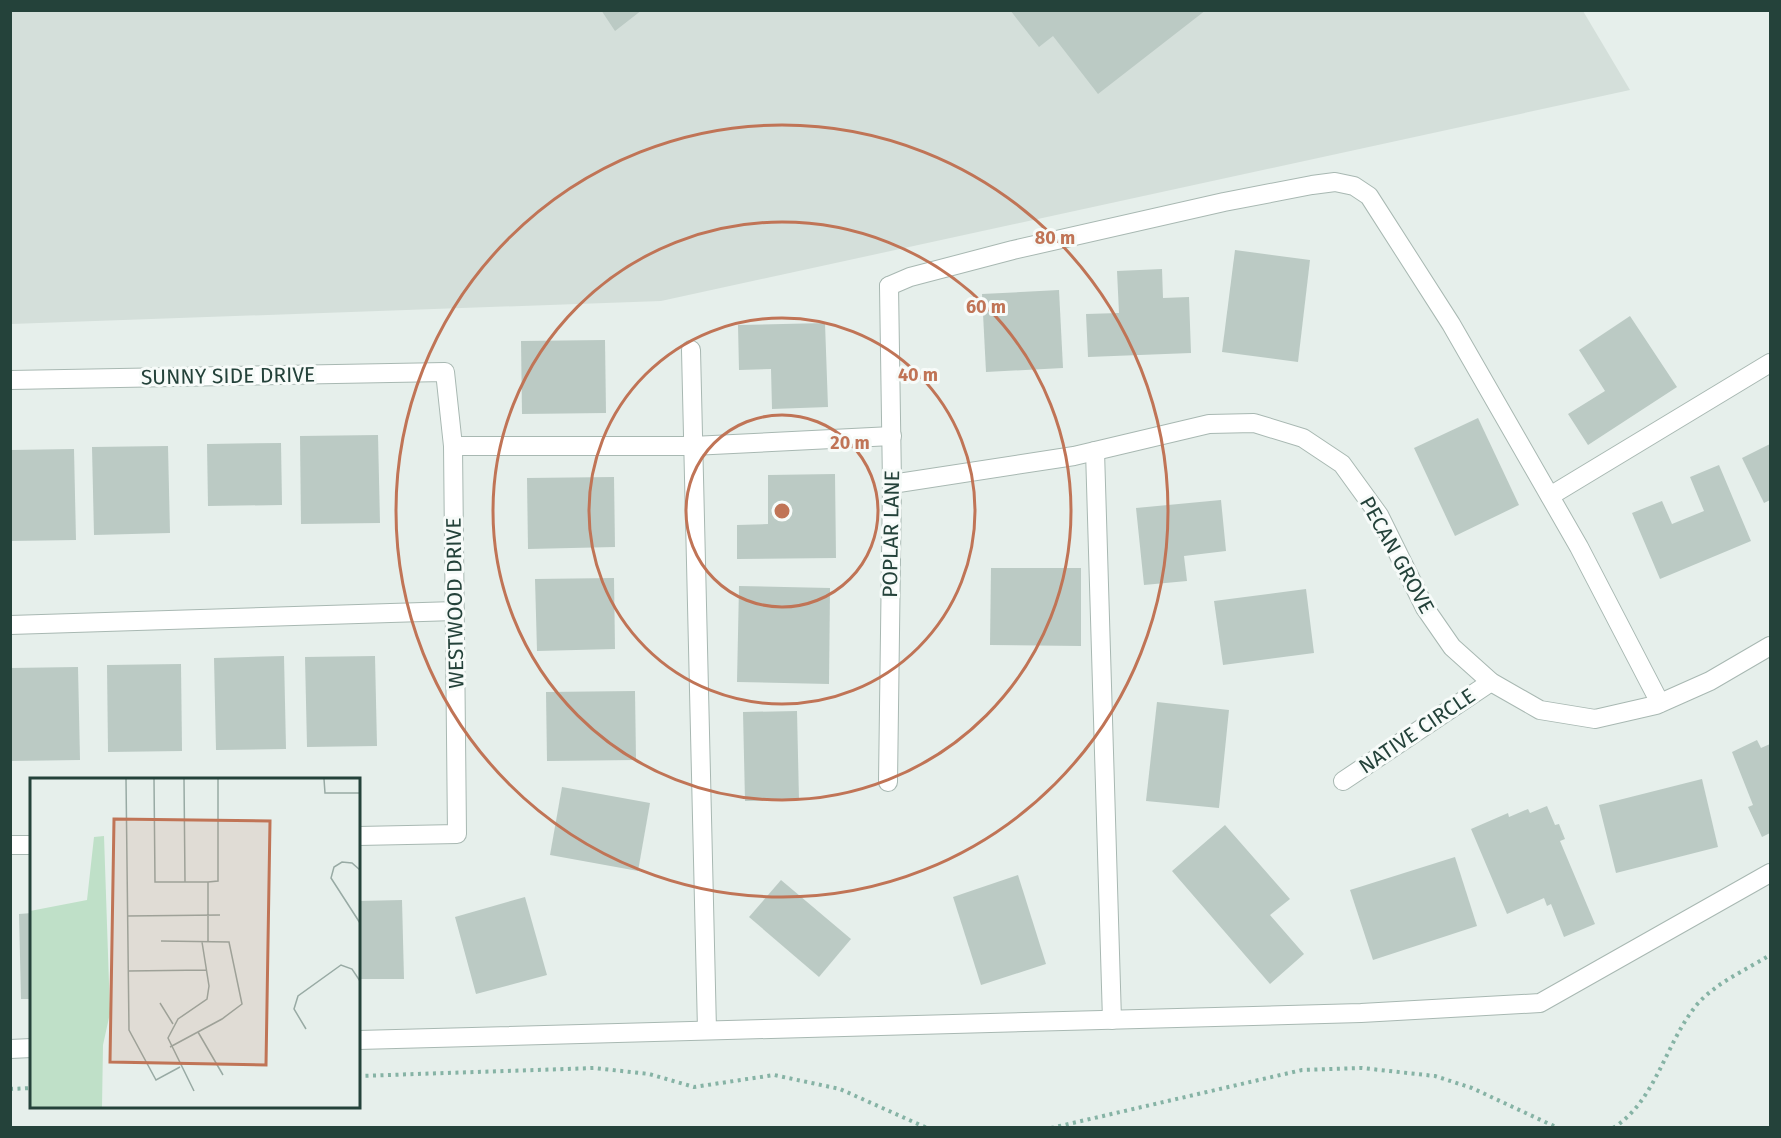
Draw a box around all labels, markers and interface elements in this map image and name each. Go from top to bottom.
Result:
text: 80 m [1035,227,1075,249]
text: 60 m [966,296,1006,318]
street label: SUNNY SIDE DRIVE [141,361,315,391]
text: 40 m [898,364,938,386]
text: 20 m [830,432,870,454]
street label: POPLAR LANE [877,470,905,598]
street label: PECAN GROVE [1354,492,1440,618]
centre of rings [772,501,792,521]
street label: WESTWOOD DRIVE [441,517,469,689]
street label: NATIVE CIRCLE [1354,683,1480,779]
inset map [30,778,360,1108]

